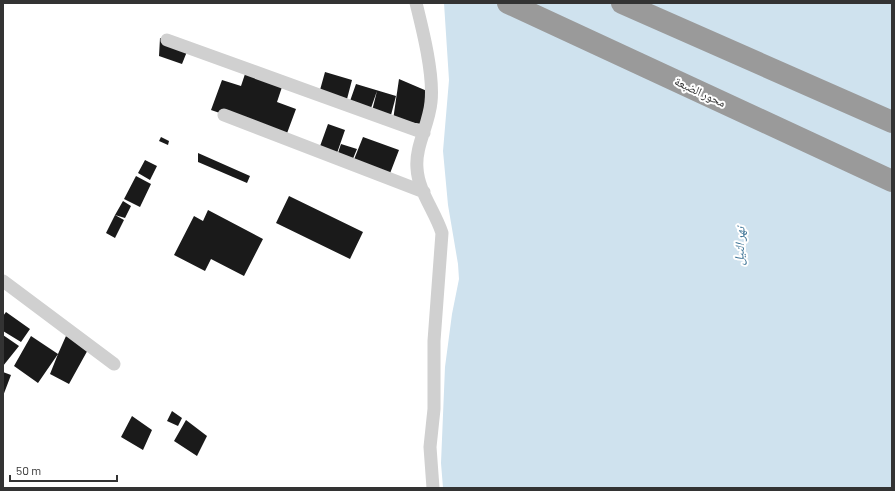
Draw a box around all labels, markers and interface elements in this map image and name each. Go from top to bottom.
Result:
street label: محور الضبعة [672,73,728,110]
water label: نهر النيل [730,224,749,265]
scale bar [10,457,117,483]
text: 50 m [16,463,41,477]

